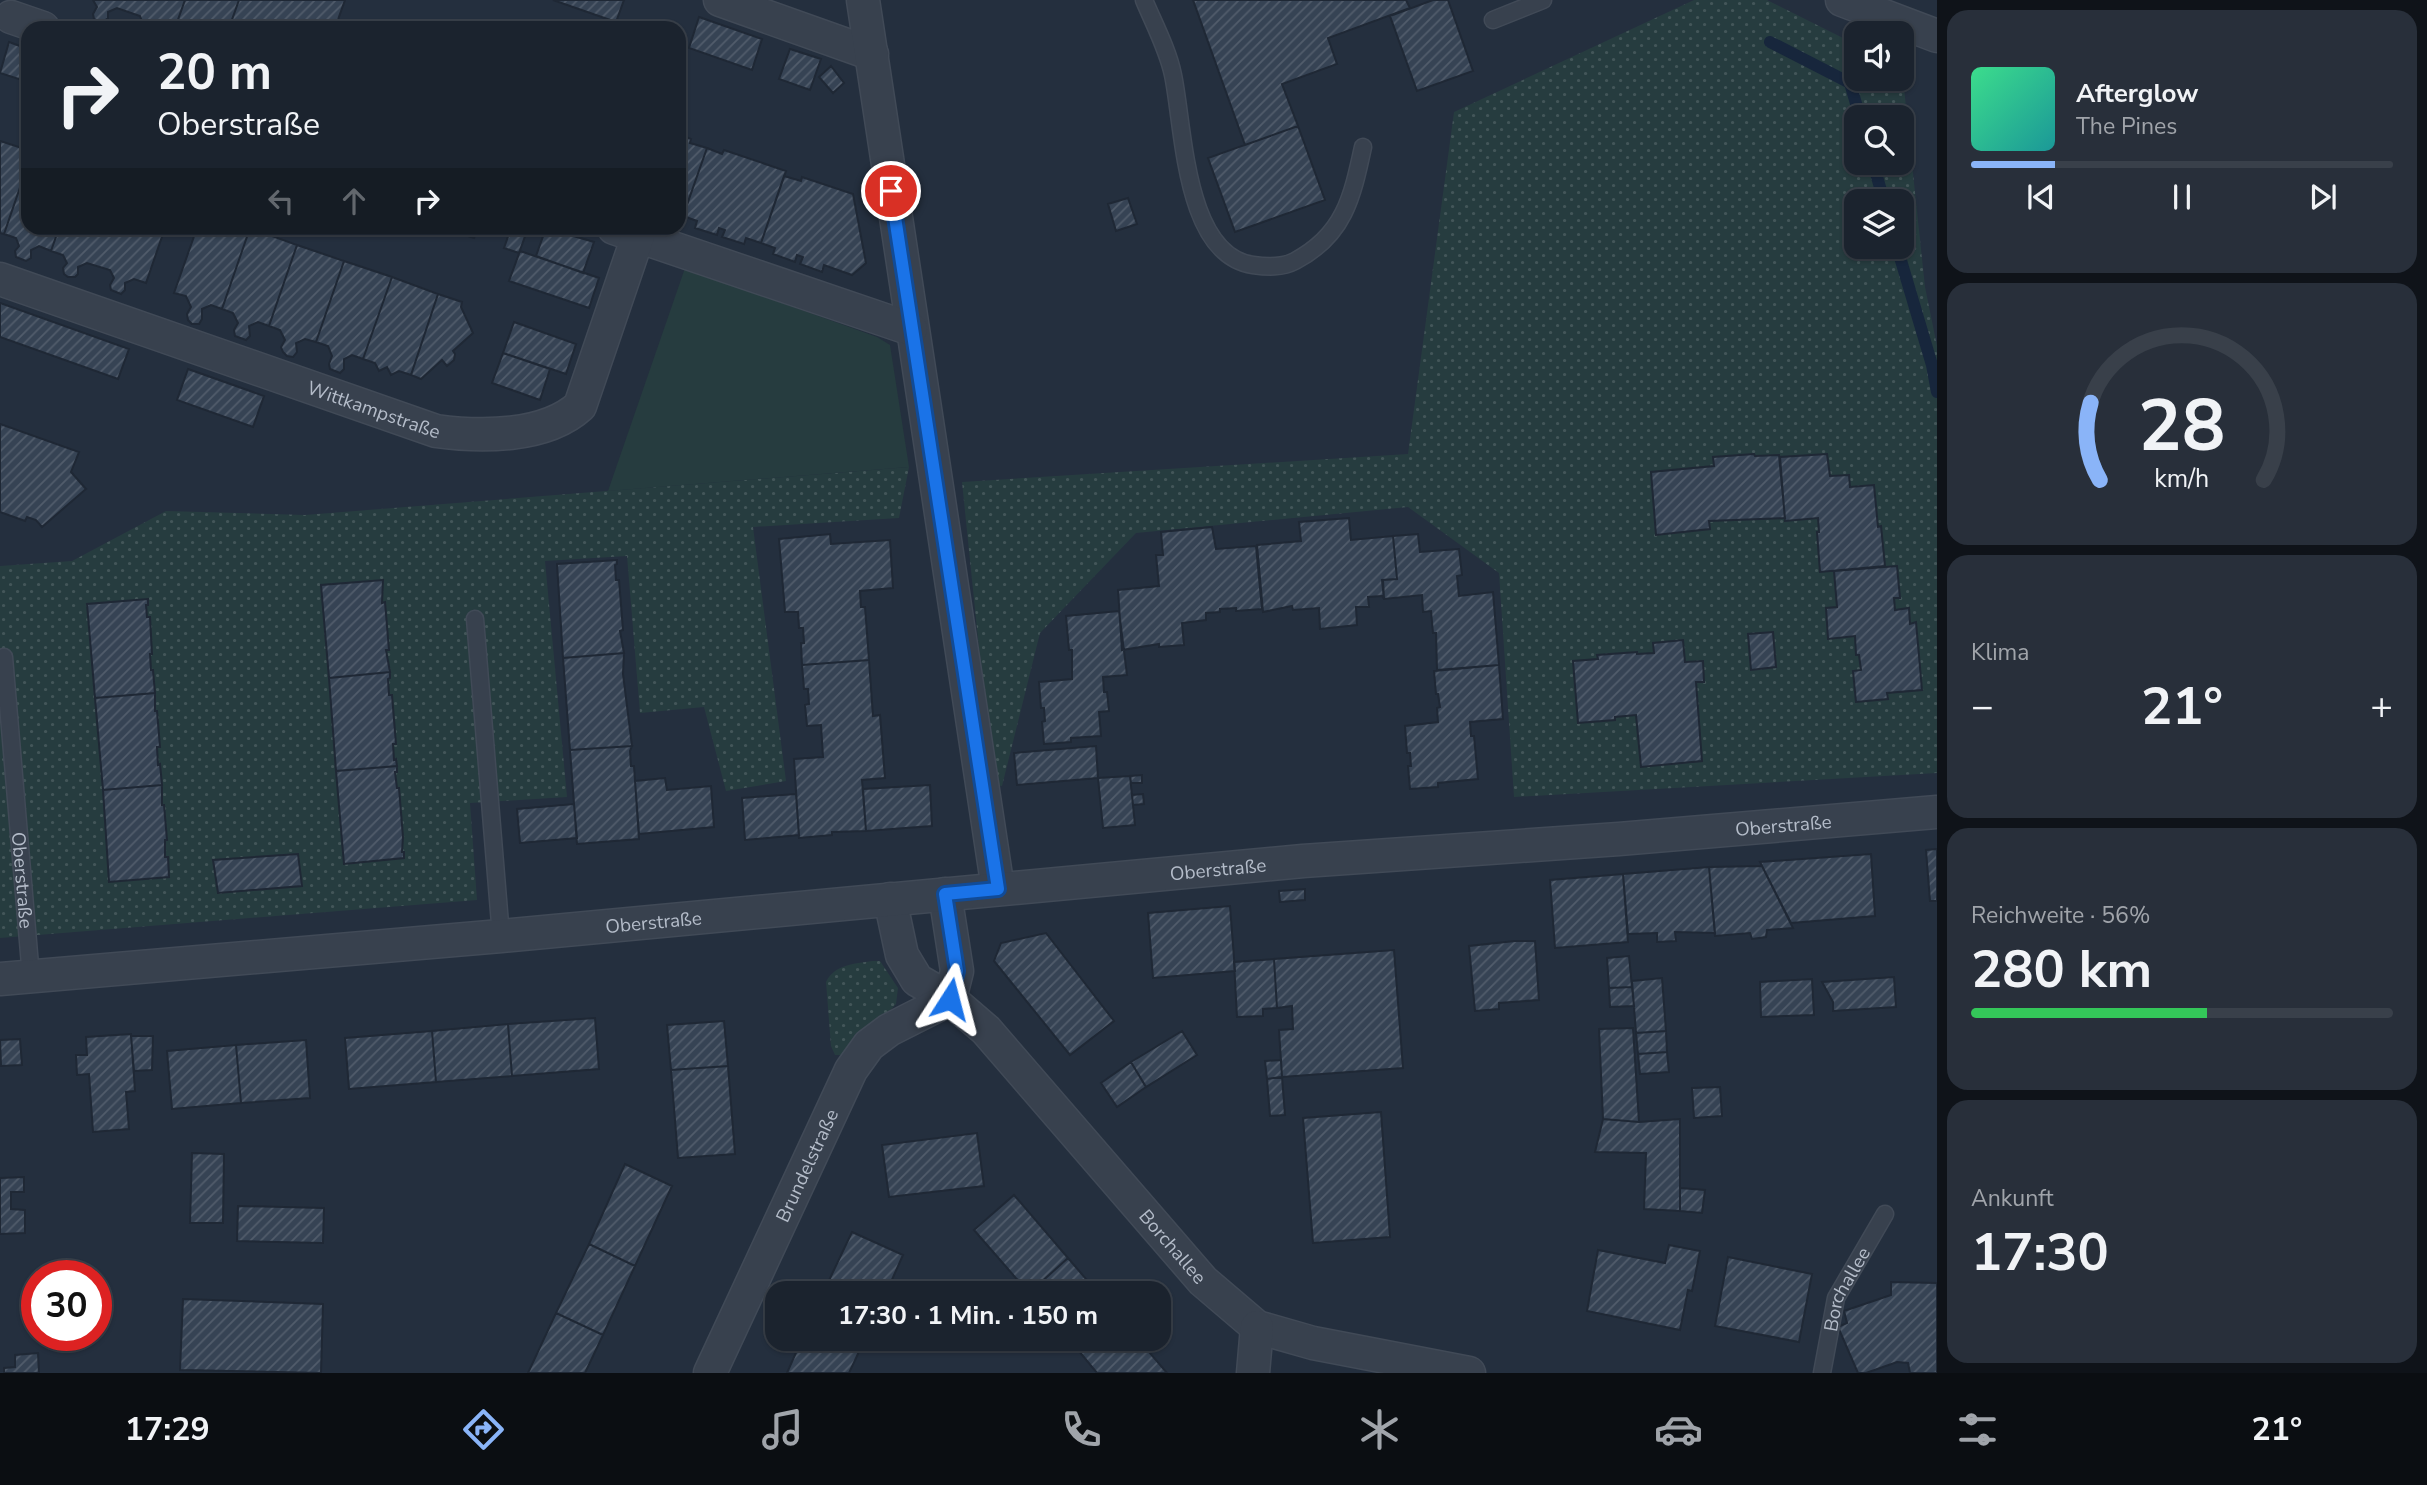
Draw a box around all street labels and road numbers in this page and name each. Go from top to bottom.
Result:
street label: Wittkampstraße [303,375,444,446]
street label: Oberstraße [1734,809,1833,843]
street label: Oberstraße [5,831,39,930]
street label: Oberstraße [1169,852,1268,887]
street label: Oberstraße [604,905,703,940]
street label: Brundelstraße [770,1105,845,1227]
street label: Borchallee [1133,1204,1212,1290]
street label: Borchallee [1818,1242,1877,1334]

